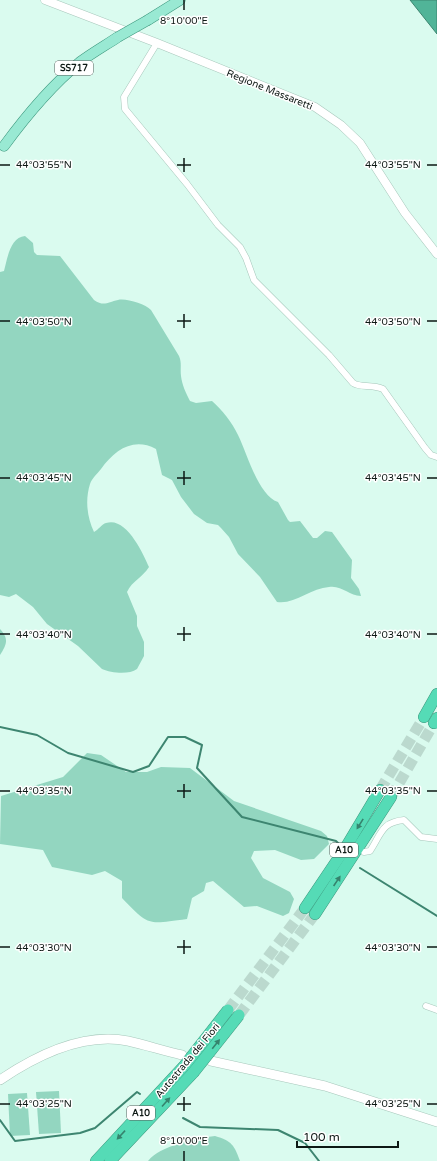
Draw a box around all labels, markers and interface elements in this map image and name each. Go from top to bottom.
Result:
text: 8°10'00"E [160,15,208,27]
road number: SS717 [55,61,93,75]
street label: Regione Massaretti [225,67,315,113]
text: 44°03'55"N [16,159,72,171]
text: 44°03'55"N [365,159,421,171]
text: 44°03'50"N [16,316,72,328]
text: 44°03'50"N [365,316,421,328]
text: 44°03'45"N [16,472,72,484]
text: 44°03'45"N [365,472,421,484]
text: 44°03'40"N [16,629,72,641]
text: 44°03'40"N [365,629,421,641]
text: 44°03'35"N [16,785,72,797]
text: 44°03'35"N [365,785,421,797]
one-way arrow [357,818,364,830]
road number: A10 [330,843,358,857]
one-way arrow [333,876,341,887]
text: 44°03'30"N [16,942,72,954]
text: 44°03'30"N [365,942,421,954]
street label: Autostrada dei Fiori [153,1021,222,1100]
one-way arrow [212,1039,221,1050]
text: 44°03'25"N [16,1098,72,1110]
one-way arrow [161,1098,170,1107]
text: 44°03'25"N [365,1098,421,1110]
road number: A10 [127,1106,155,1120]
scale bar [297,1123,398,1149]
one-way arrow [116,1130,126,1140]
text: 100 m [303,1130,340,1144]
text: 8°10'00"E [160,1135,208,1147]

